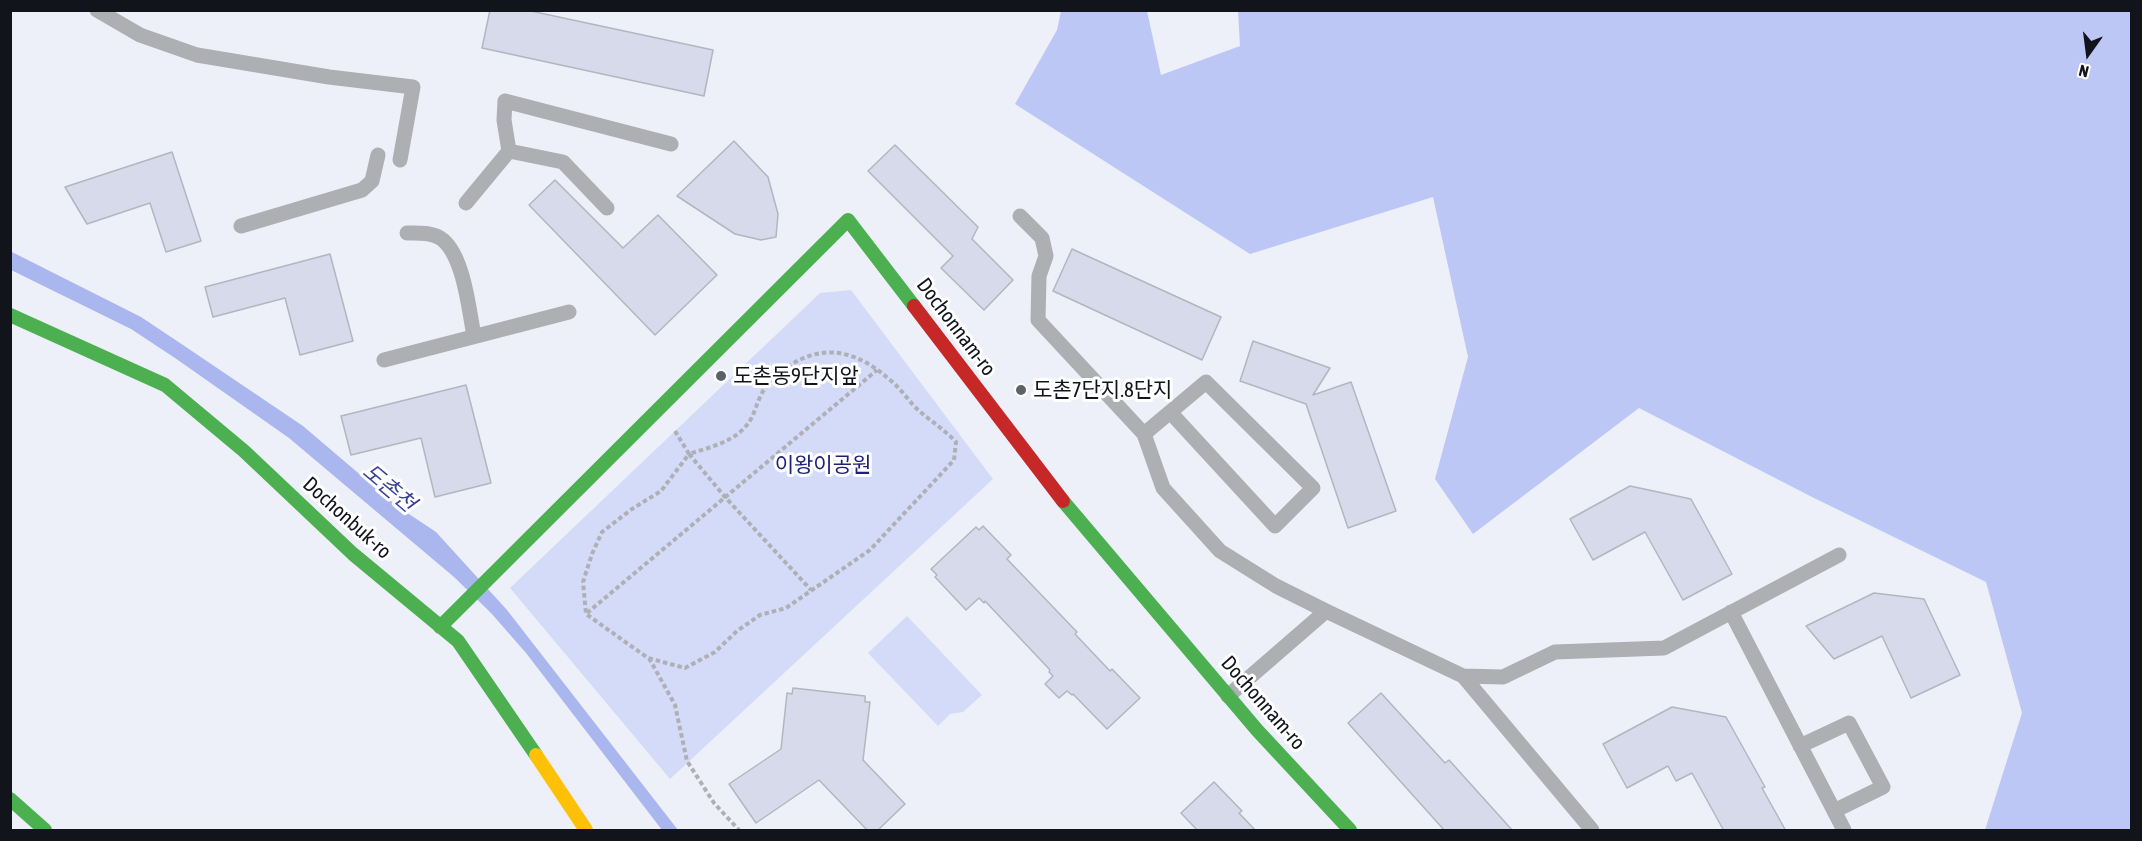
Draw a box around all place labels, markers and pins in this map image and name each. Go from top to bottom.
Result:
place label: 도촌동9단지앞 [733,363,859,389]
marker: 도촌동9단지앞 [714,369,728,383]
place label: 도촌7단지.8단지 [1033,377,1172,403]
marker: 도촌7단지.8단지 [1014,383,1028,397]

